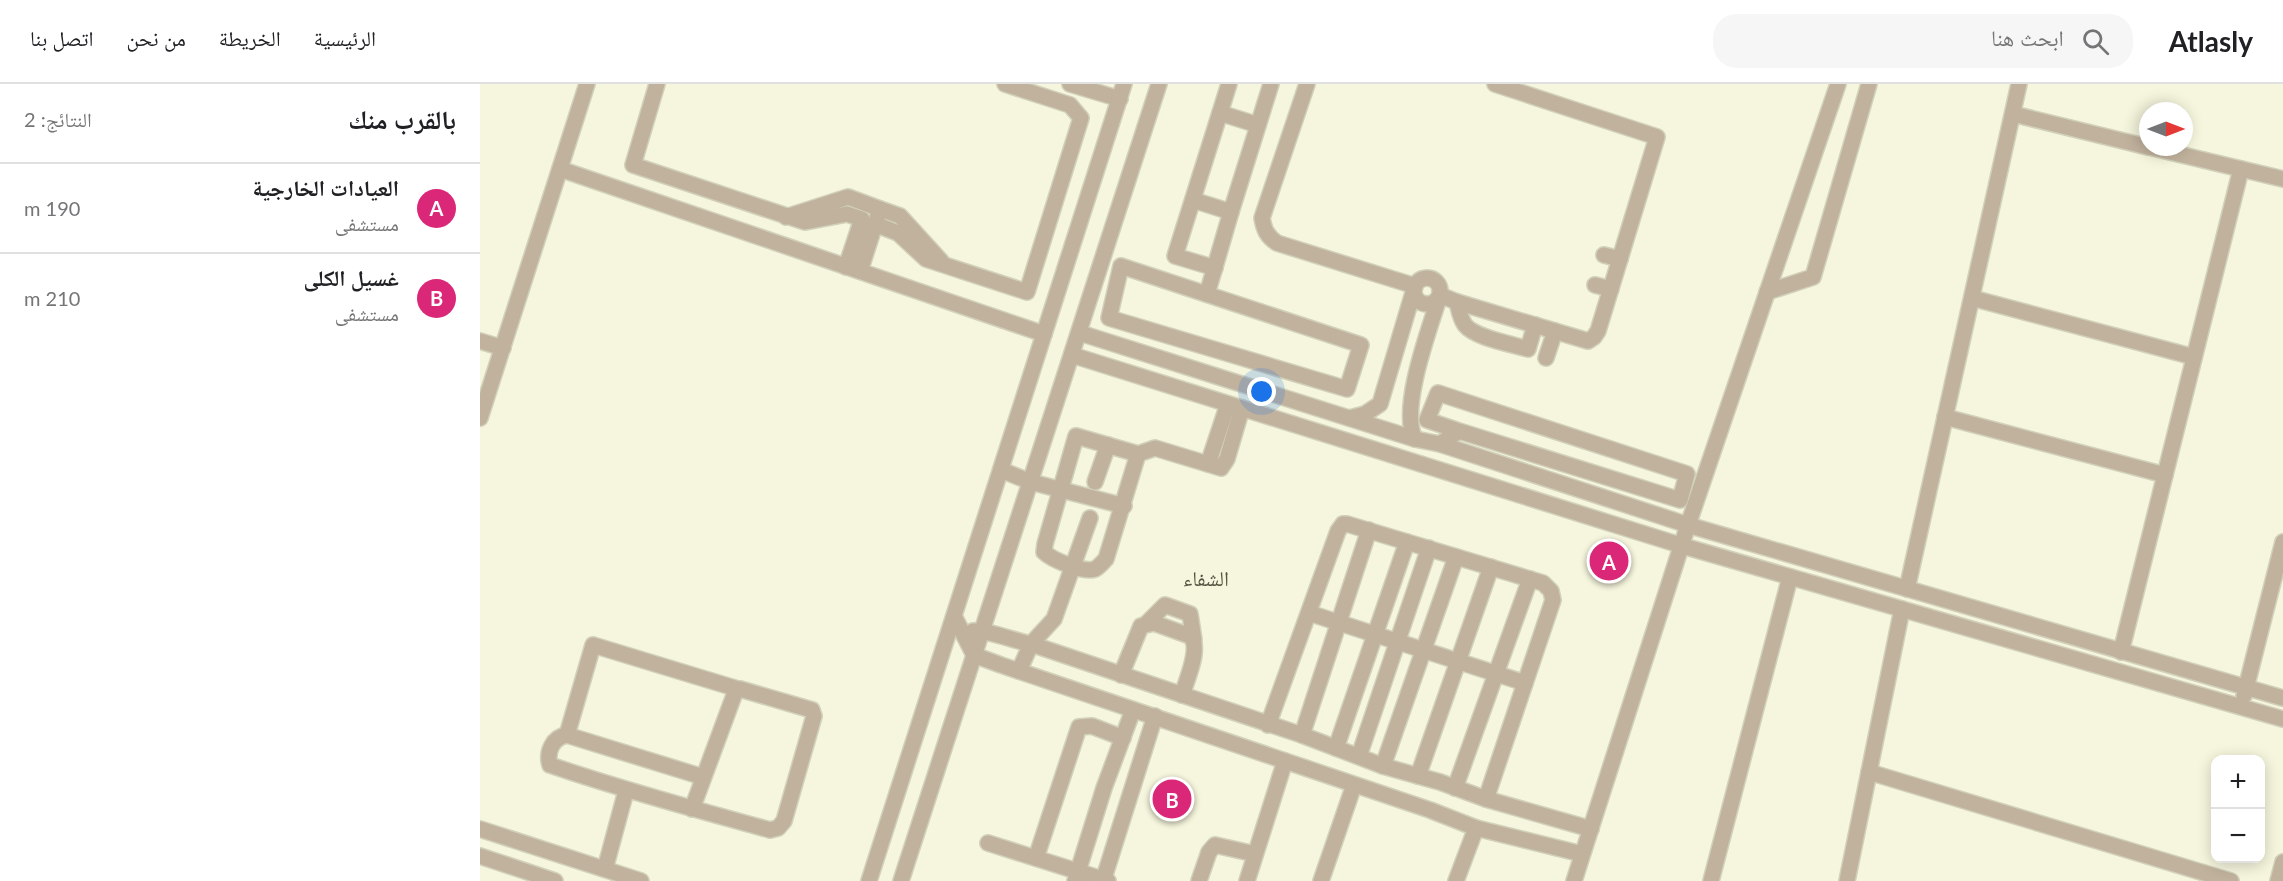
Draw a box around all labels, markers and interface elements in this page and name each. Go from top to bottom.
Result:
search box [1713,14,2133,68]
text: ابحث هنا [1991,24,2064,51]
text: Atlasly [2169,24,2253,58]
text: اتصل بنا [30,25,94,50]
text: من نحن [127,25,186,50]
text: الخريطة [219,25,281,50]
text: الرئيسية [314,25,376,50]
icon: search [2079,25,2112,58]
north arrow [2139,102,2193,156]
text: بالقرب منك [348,103,456,135]
text: النتائج: 2 [24,107,92,131]
text: العيادات الخارجية [252,174,399,201]
text: 190 m [24,196,80,220]
text: A [430,196,443,220]
text: مستشفى [335,211,399,235]
text: غسيل الكلى [304,264,399,291]
text: 210 m [24,286,80,310]
text: B [430,286,443,310]
text: مستشفى [335,301,399,325]
your location [1247,377,1276,406]
pin: A [1590,538,1628,584]
district label: الشفاء [1183,565,1229,590]
map controls [2211,755,2265,863]
button: + [2211,755,2265,809]
pin: B [1152,776,1192,822]
button: − [2211,809,2265,863]

